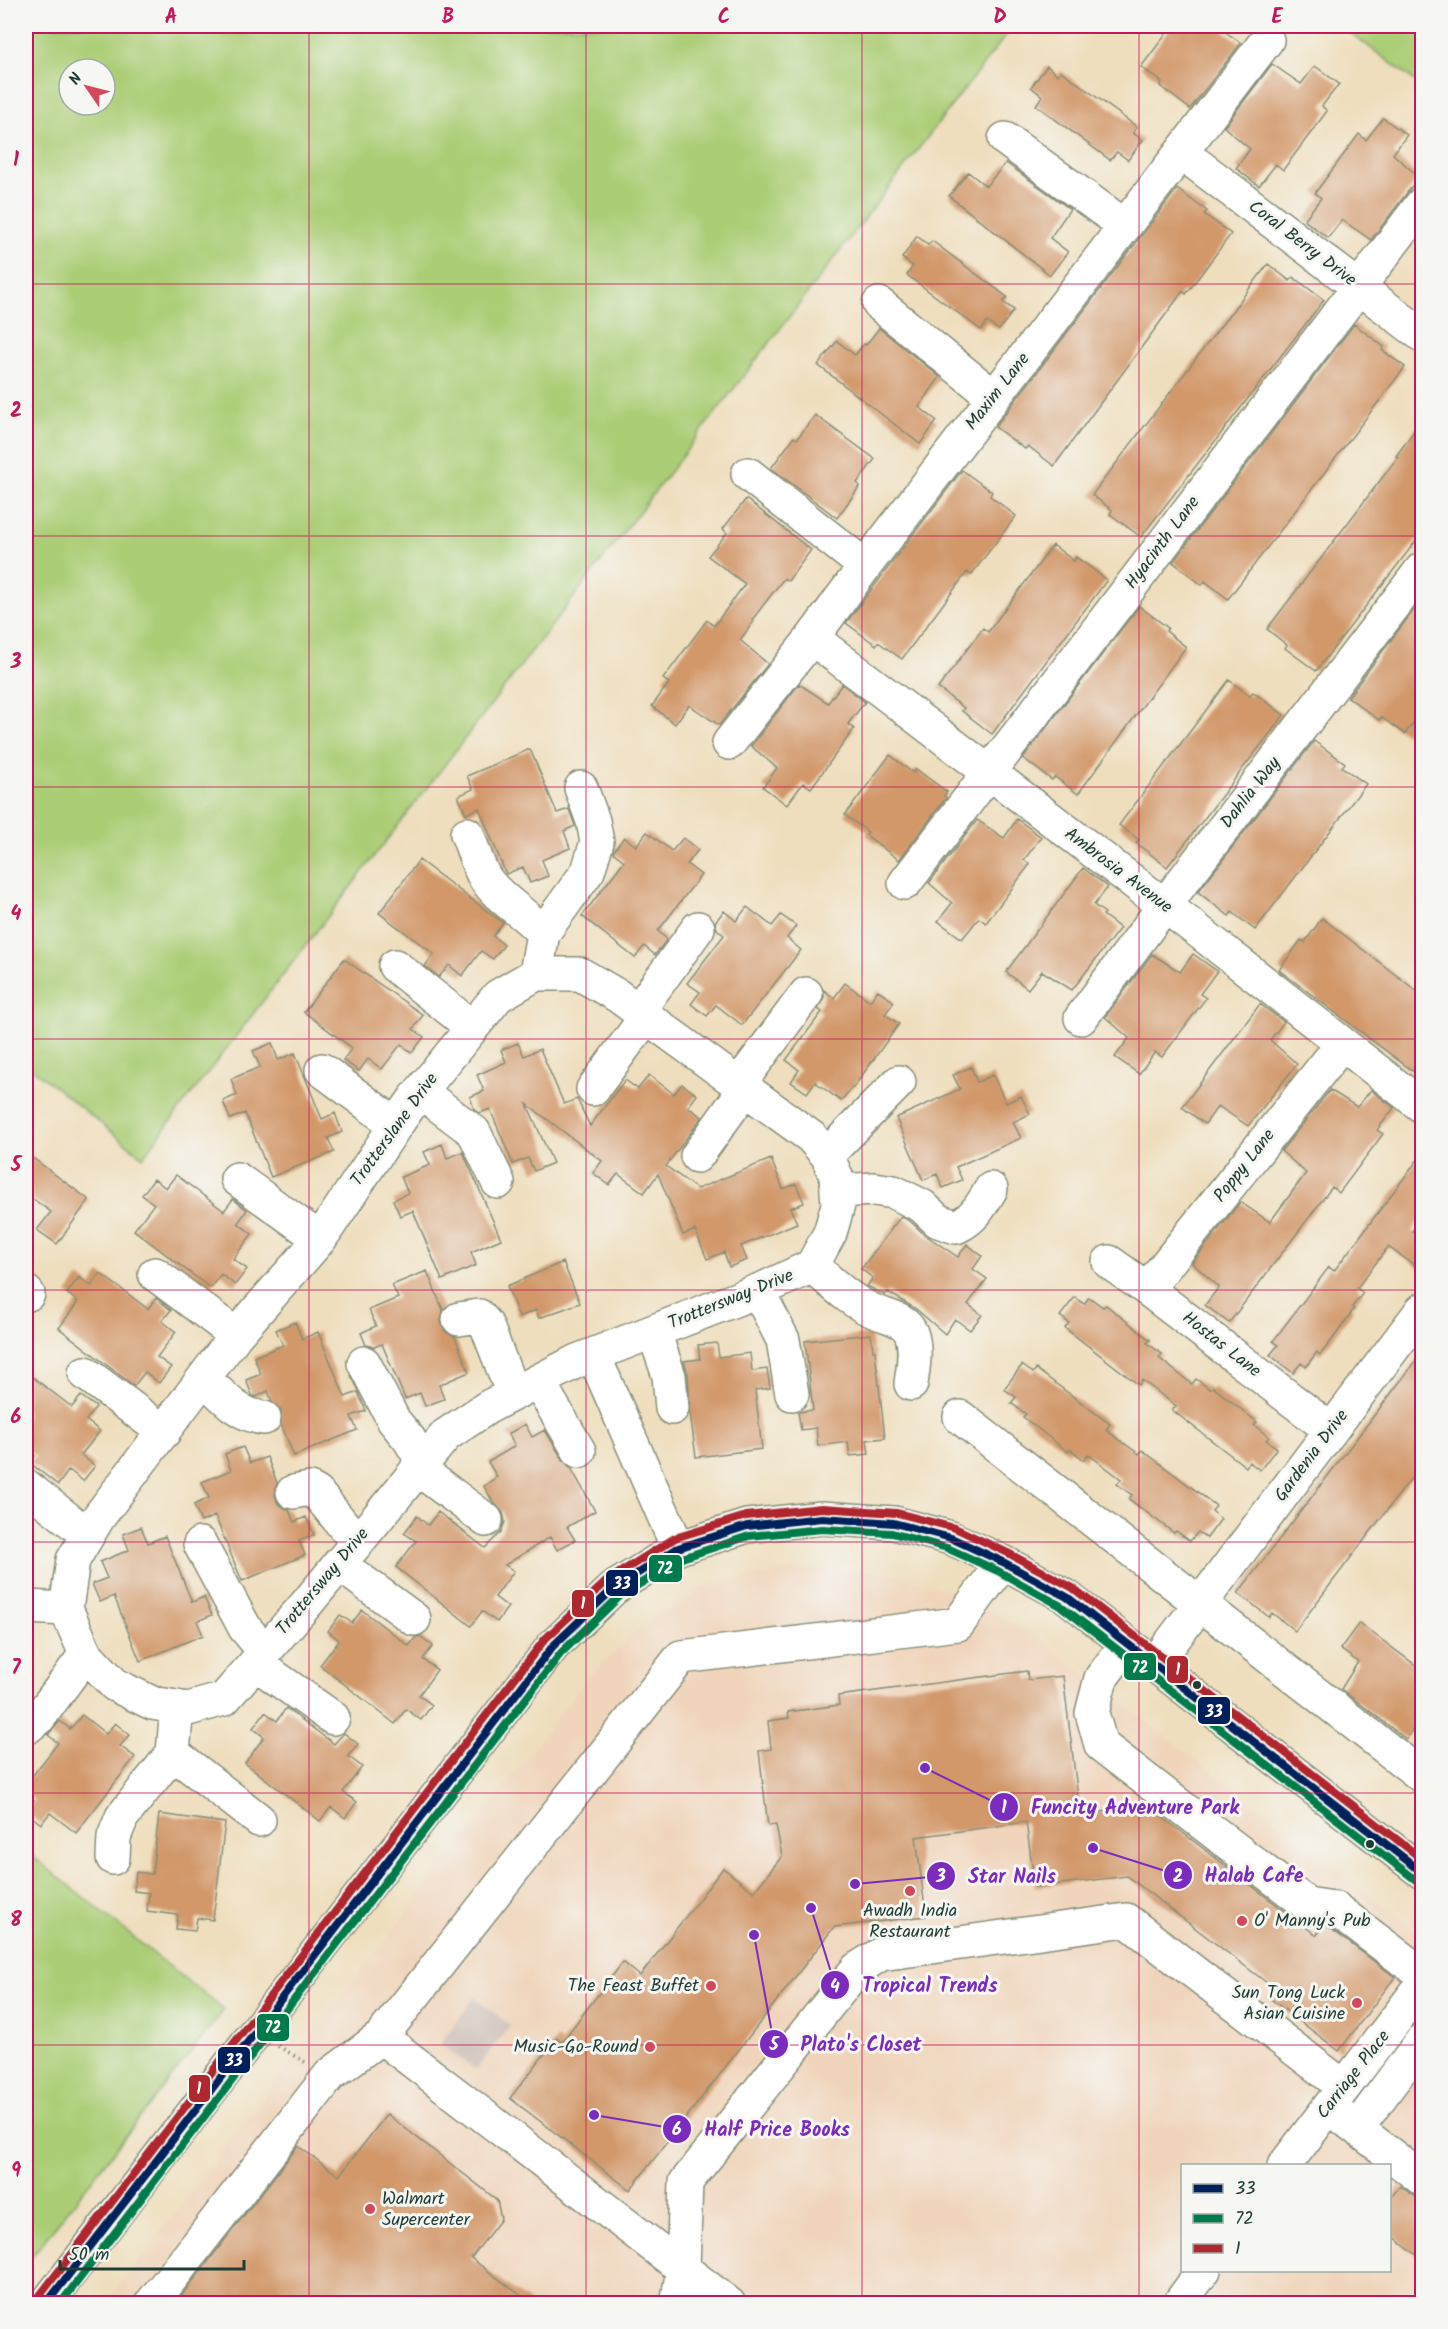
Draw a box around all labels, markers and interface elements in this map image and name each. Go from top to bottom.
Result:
text: A [165,2,177,34]
text: B [442,2,454,34]
text: C [718,2,730,34]
text: D [993,2,1007,34]
text: E [1271,2,1283,34]
north arrow [57,57,117,117]
text: N [63,68,89,91]
text: 1 [13,145,19,177]
street label: Coral Berry Drive [1241,193,1363,295]
street label: Maxim Lane [958,347,1038,437]
text: 2 [10,396,22,428]
street label: Hyacinth Lane [1118,490,1208,596]
text: 3 [10,647,22,679]
street label: Dahlia Way [1213,750,1289,835]
street label: Ambrosia Avenue [1058,820,1178,922]
text: 4 [11,899,22,931]
street label: Trotterslane Drive [344,1067,446,1193]
street label: Poppy Lane [1207,1123,1283,1209]
text: 5 [10,1150,23,1182]
street label: Trottersway Drive [664,1262,798,1338]
street label: Hostas Lane [1175,1305,1267,1385]
text: 6 [11,1402,22,1434]
street label: Gardenia Drive [1267,1404,1357,1508]
street label: Trottersway Drive [269,1522,377,1642]
line badge: 72 [648,1554,683,1583]
text: 72 [657,1557,673,1582]
line badge: 33 [605,1569,639,1597]
text: 33 [612,1572,631,1597]
line badge: 1 [571,1589,595,1618]
text: 1 [581,1592,586,1617]
line badge: 72 [1123,1652,1157,1681]
text: 7 [11,1653,21,1685]
line badge: 1 [1166,1655,1189,1684]
text: 72 [1132,1656,1148,1681]
text: 1 [1176,1658,1181,1683]
unlabelled marker [1191,1679,1203,1691]
line badge: 33 [1197,1696,1231,1725]
text: 33 [1204,1700,1223,1725]
callout: Funcity Adventure Park [989,1788,1251,1826]
text: Funcity Adventure Park [1031,1793,1240,1825]
text: 1 [1001,1794,1007,1823]
unlabelled marker [1364,1838,1376,1850]
callout: Halab Cafe [1163,1856,1315,1894]
callout: Star Nails [926,1857,1068,1895]
text: Halab Cafe [1205,1861,1304,1893]
text: Star Nails [968,1862,1057,1894]
text: 3 [935,1863,946,1892]
text: 2 [1173,1863,1183,1892]
marker: Awadh India Restaurant [903,1884,917,1898]
place label: Awadh India Restaurant [863,1897,957,1947]
text: 8 [10,1905,22,1937]
place label: O' Manny's Pub [1254,1907,1371,1936]
marker: O' Manny's Pub [1235,1914,1249,1928]
callout: Tropical Trends [820,1966,1010,2004]
text: Tropical Trends [862,1971,998,2003]
place label: The Feast Buffet [568,1972,700,2001]
text: 4 [830,1973,840,2002]
marker: The Feast Buffet [704,1979,718,1993]
place label: Sun Tong Luck Asian Cuisine [1232,1979,1346,2029]
marker: Sun Tong Luck Asian Cuisine [1350,1996,1364,2010]
line badge: 72 [256,2013,290,2042]
text: 72 [265,2016,281,2041]
street label: Carriage Place [1310,2024,1398,2126]
callout: Plato's Closet [759,2025,934,2063]
text: Plato's Closet [801,2030,922,2062]
text: 5 [768,2031,780,2060]
place label: Music-Go-Round [514,2033,639,2062]
marker: Music-Go-Round [643,2040,657,2054]
line badge: 33 [217,2046,251,2074]
text: 33 [224,2049,243,2074]
line badge: 1 [188,2074,211,2103]
text: 1 [197,2077,202,2102]
callout: Half Price Books [662,2110,862,2148]
text: Half Price Books [704,2115,850,2147]
text: 6 [672,2116,682,2145]
text: 9 [11,2156,21,2188]
legend [1181,2164,1391,2272]
text: 33 [1235,2175,1256,2204]
place label: Walmart Supercenter [382,2185,471,2235]
marker: Walmart Supercenter [363,2202,377,2216]
text: 72 [1235,2205,1254,2234]
scale bar [60,2233,244,2271]
text: 1 [1235,2235,1241,2264]
text: 50 m [69,2241,109,2270]

